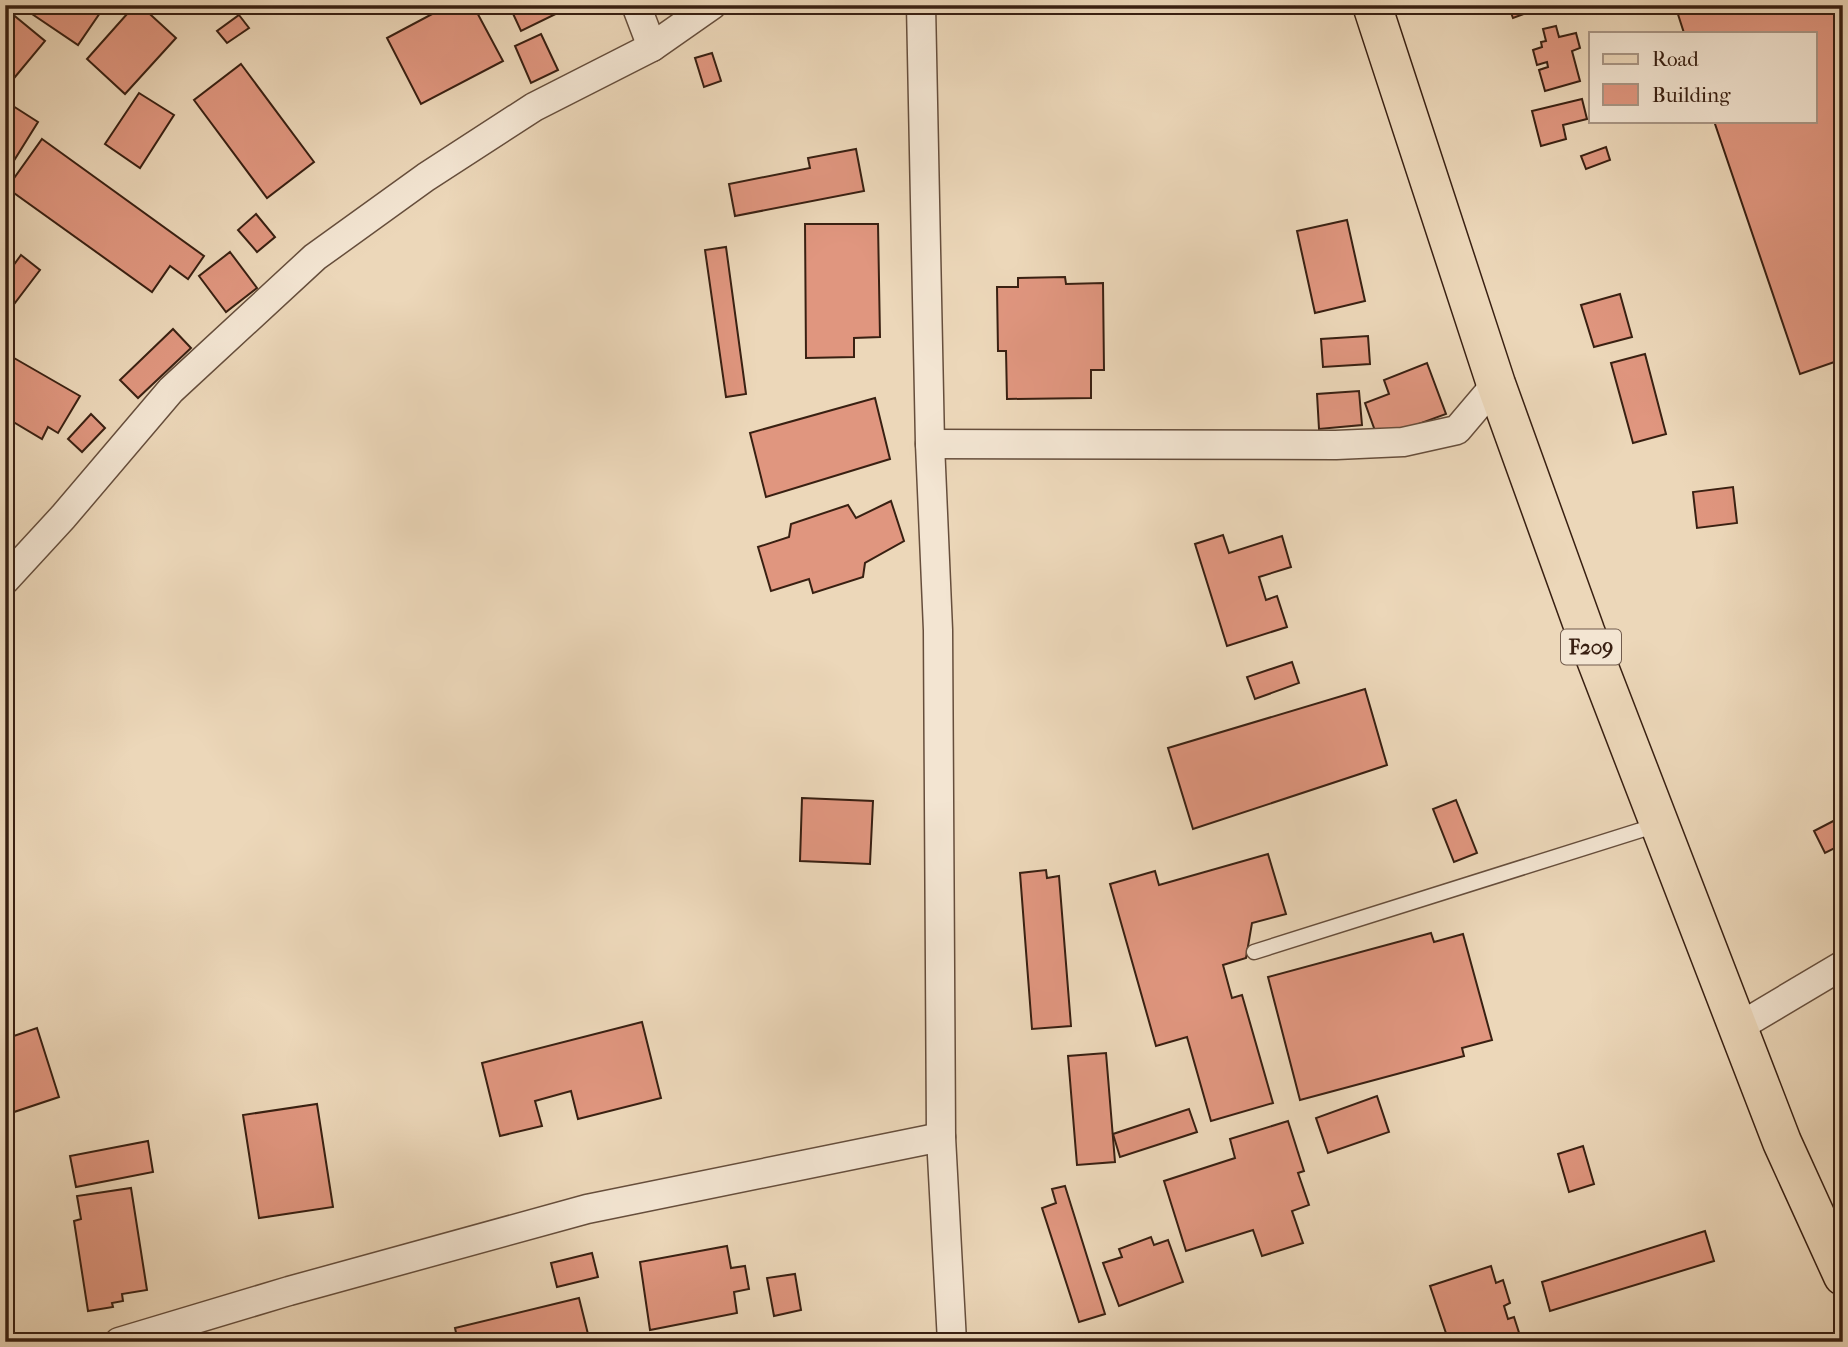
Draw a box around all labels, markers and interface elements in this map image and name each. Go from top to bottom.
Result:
legend [1589,32,1816,122]
text: Road [1652,47,1699,71]
text: Building [1652,83,1731,107]
road number: F209 [1561,630,1621,664]

